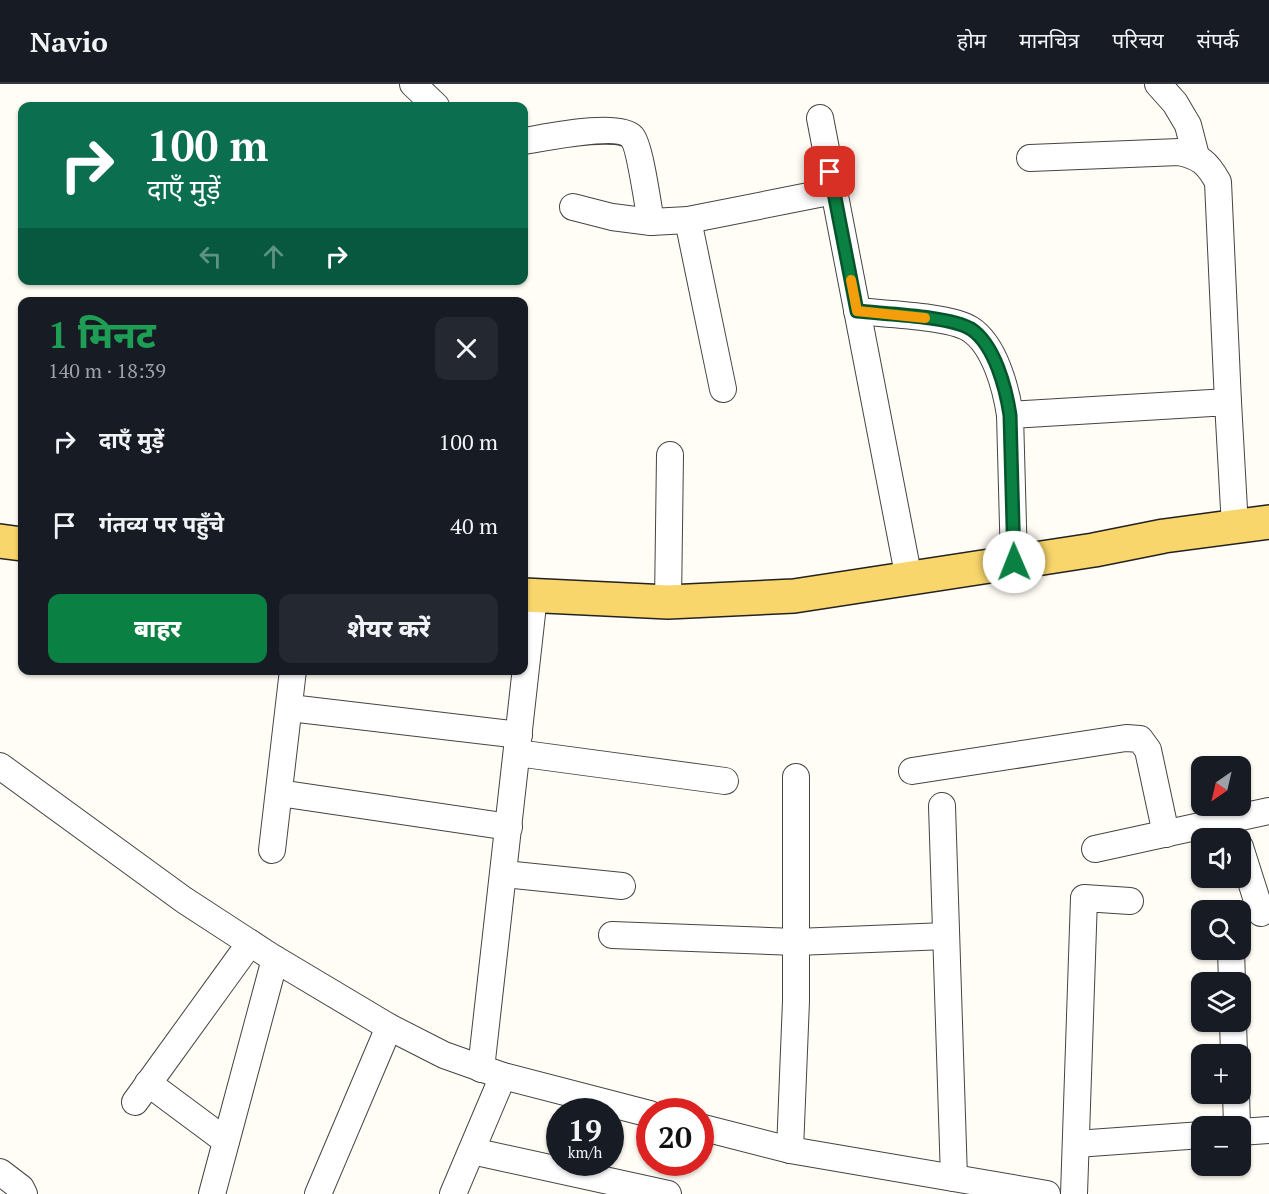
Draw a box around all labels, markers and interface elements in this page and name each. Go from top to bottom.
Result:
text: Navio [30,23,108,60]
text: होम [957,26,986,54]
text: मानचित्र [1019,26,1079,54]
text: परिचय [1112,26,1164,54]
text: संपर्क [1197,26,1239,54]
text: 100 m [147,117,268,173]
icon: right [48,126,126,204]
pin [804,146,855,197]
icon: arrive [813,155,846,188]
text: दाएँ मुड़ें [147,171,220,207]
icon: left [194,240,227,273]
icon: ahead [257,240,290,273]
icon: right [320,240,353,273]
text: 1 मिनट [48,311,156,358]
button: close [435,317,498,380]
text: 140 m · 18:39 [48,357,166,384]
icon: right [48,425,81,458]
text: दाएँ मुड़ें [99,425,164,454]
text: 100 m [438,427,498,456]
icon: arrive [48,509,81,542]
text: गंतव्य पर पहुँचे [99,509,224,538]
text: 40 m [450,511,498,540]
position arrow [982,530,1046,594]
button: बाहर [48,594,267,663]
button: शेयर करें [279,594,498,663]
north arrow [1191,756,1251,816]
map controls [1191,756,1251,1176]
button: sound [1191,828,1251,888]
button: search [1191,900,1251,960]
button: layers [1191,972,1251,1032]
button: + [1191,1044,1251,1104]
speed limit sign: 20 [636,1098,714,1176]
text: 19 [568,1110,602,1150]
button: − [1191,1116,1251,1176]
text: km/h [568,1142,602,1162]

